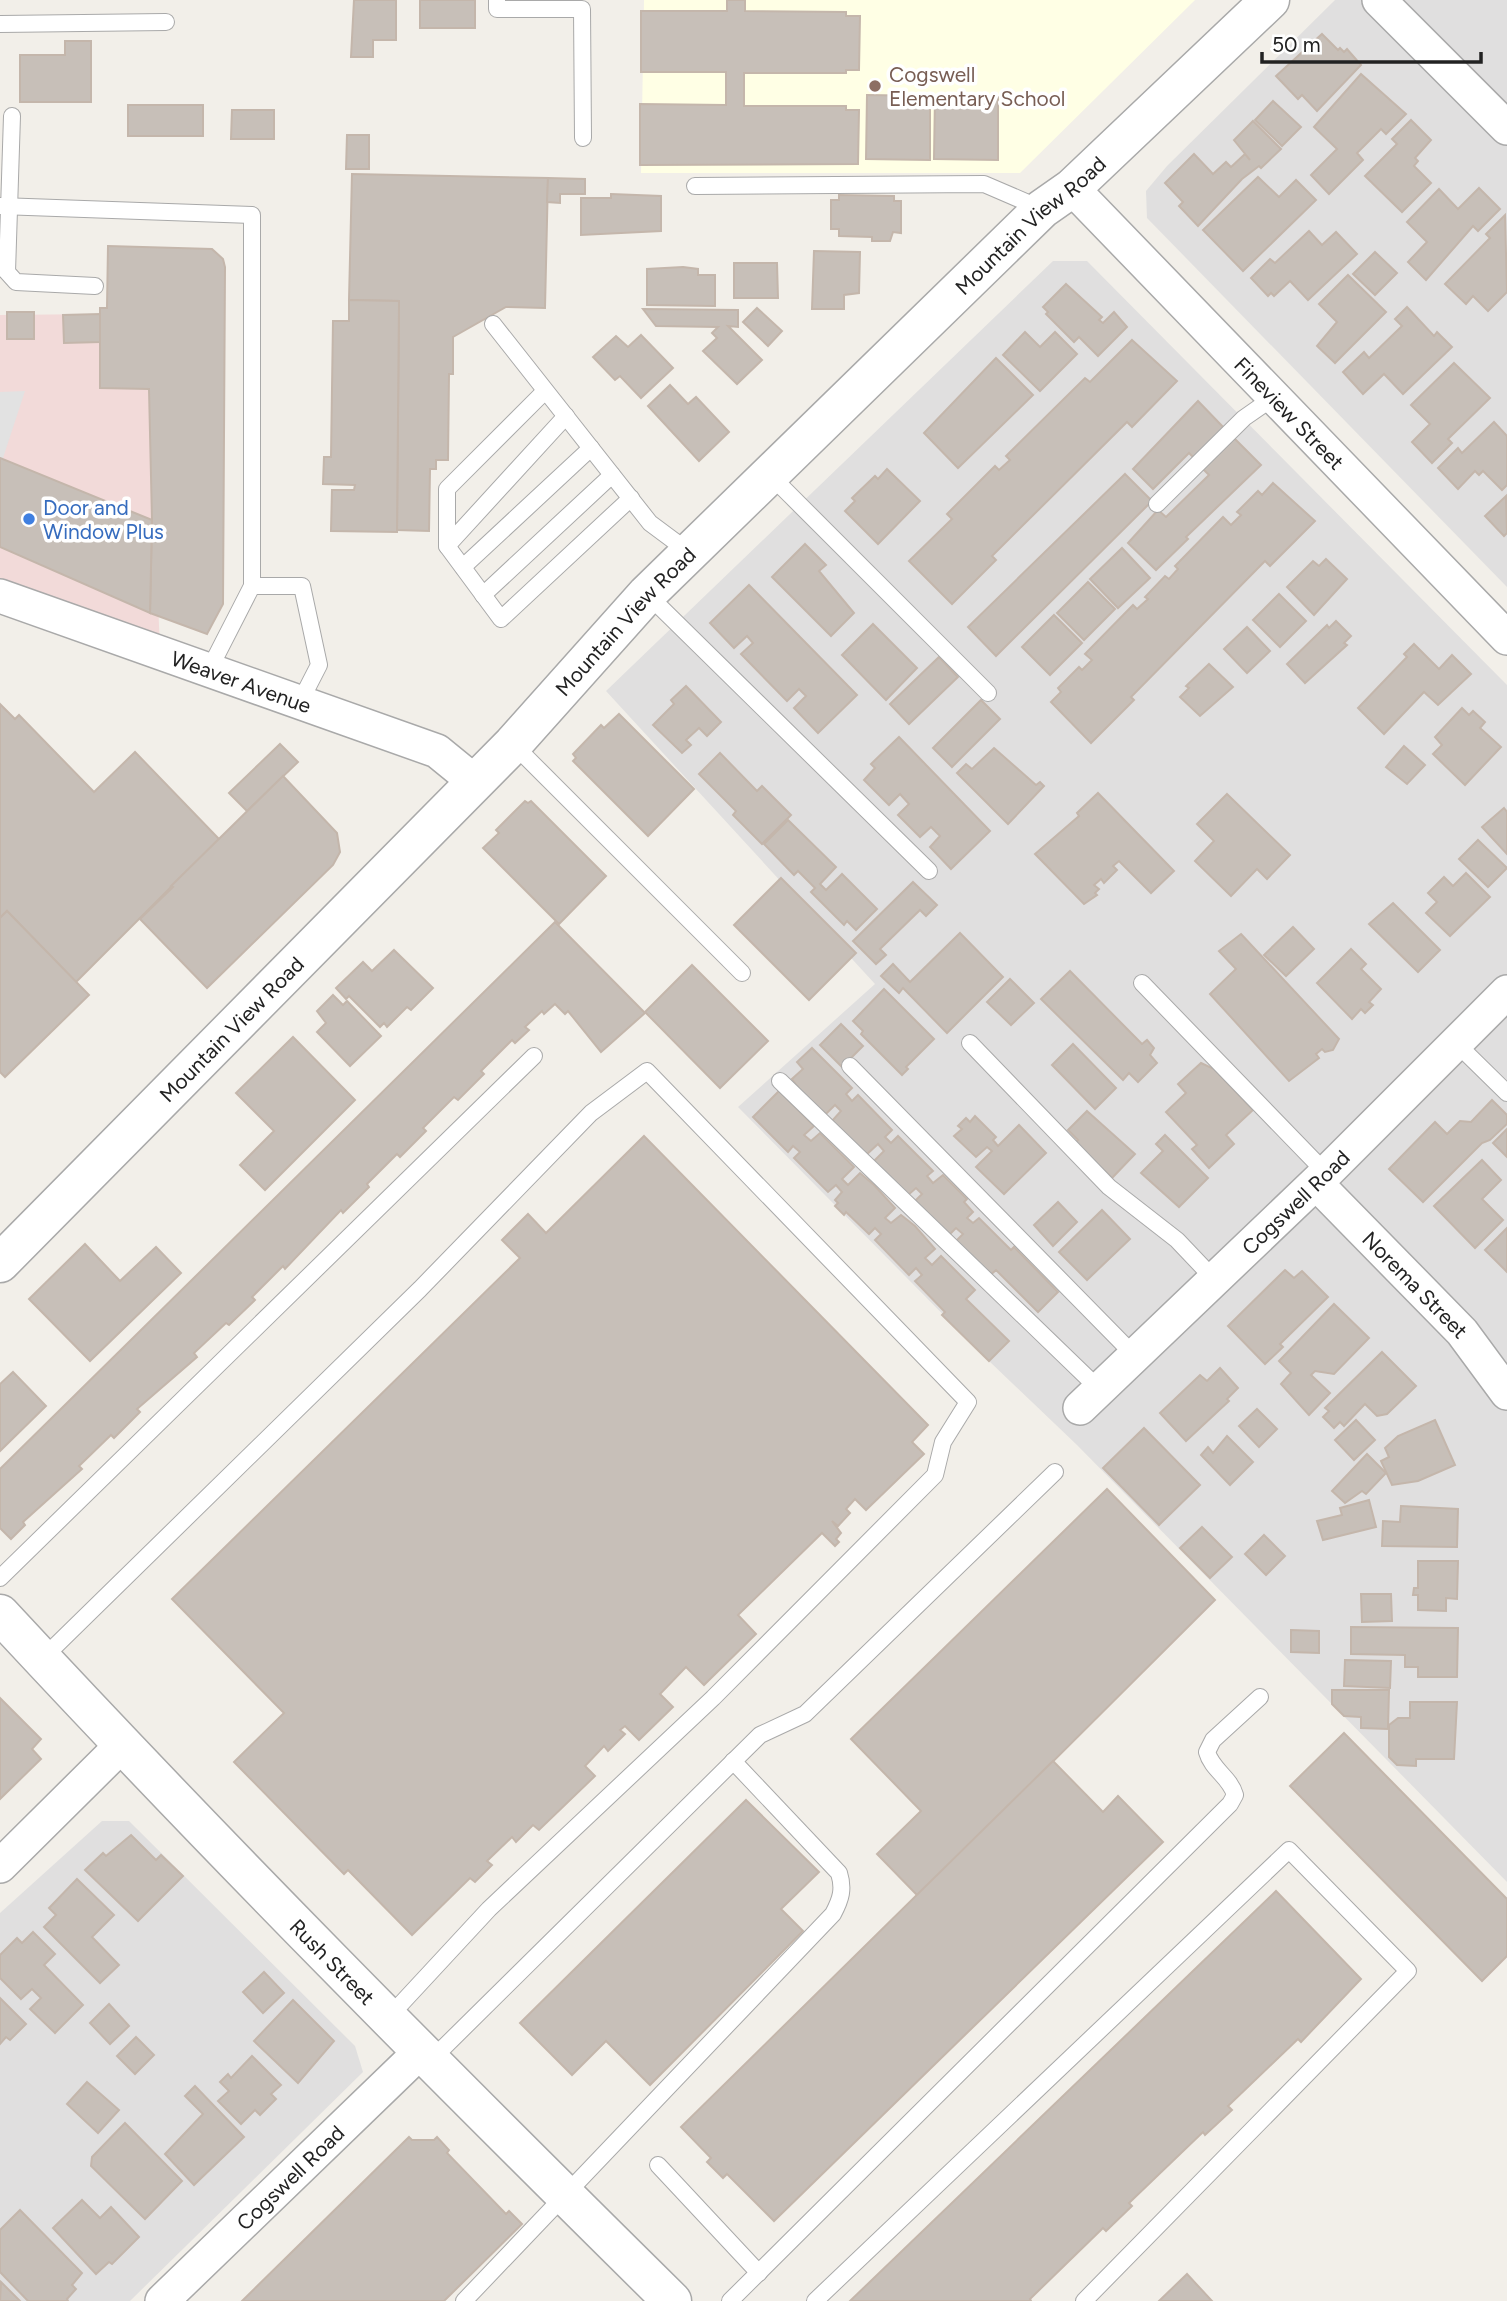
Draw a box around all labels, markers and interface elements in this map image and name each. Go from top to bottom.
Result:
scale bar [1262,21,1481,65]
text: 50 m [1272,32,1321,57]
place label: Cogswell Elementary School [889,62,1065,111]
marker: Cogswell Elementary School [867,78,883,94]
street label: Mountain View Road [950,151,1110,299]
street label: Fineview Street [1230,352,1350,474]
place label: Door and Window Plus [43,495,164,544]
marker: Door and Window Plus [21,511,37,527]
street label: Mountain View Road [550,542,700,701]
street label: Weaver Avenue [168,645,315,718]
street label: Mountain View Road [154,951,309,1107]
street label: Cogswell Road [1236,1145,1354,1260]
street label: Norema Street [1358,1226,1473,1343]
street label: Rush Street [285,1913,380,2010]
street label: Cogswell Road [231,2120,349,2235]

